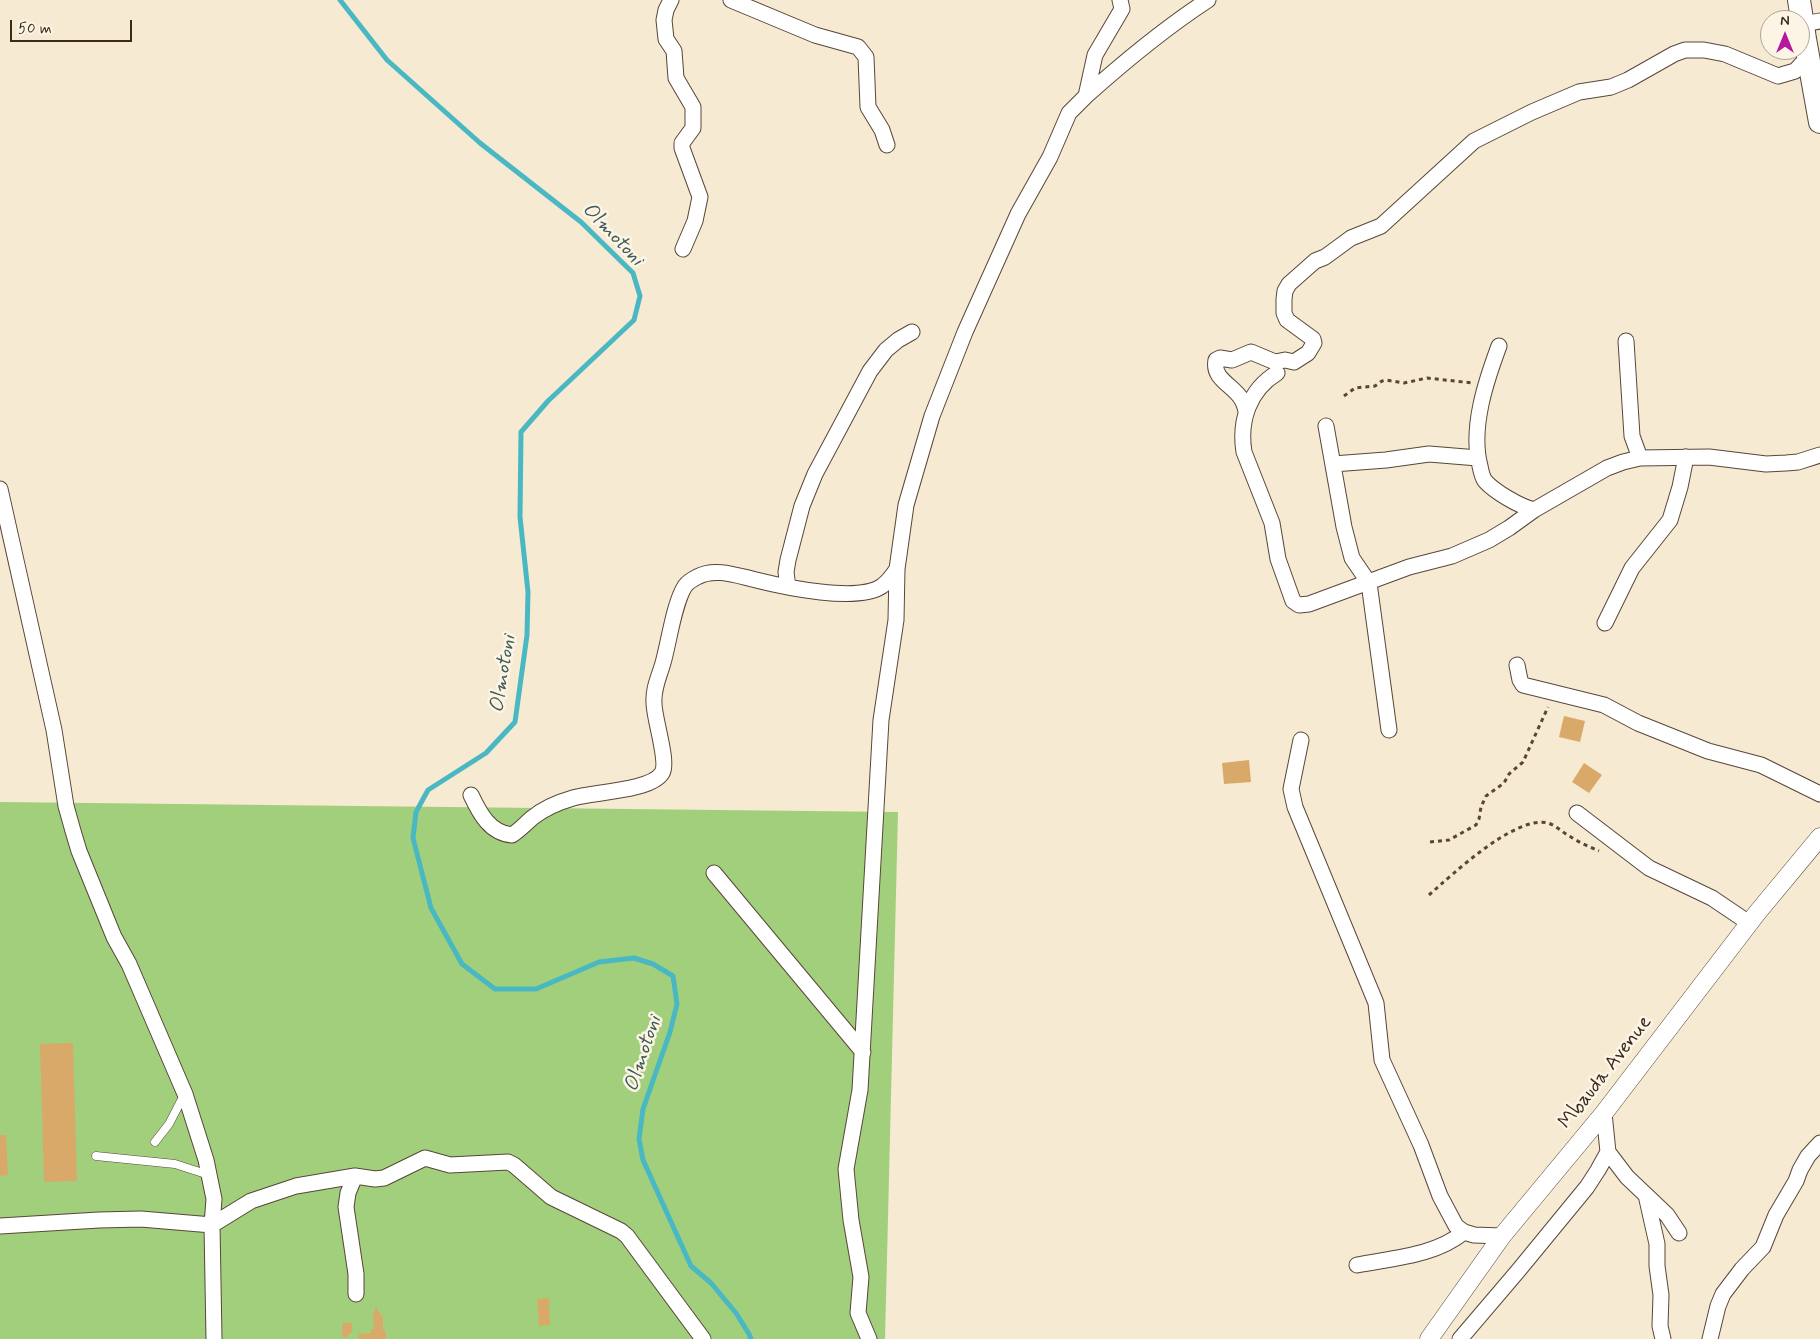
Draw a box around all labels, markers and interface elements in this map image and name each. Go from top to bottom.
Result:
scale bar [12,10,135,42]
north arrow [1760,10,1810,60]
text: N [1780,12,1790,30]
text: 50 m [18,19,52,39]
water label: Olmotoni [576,198,648,272]
water label: Olmotoni [485,633,523,715]
street label: Mbauda Avenue [1554,1012,1658,1134]
water label: Olmotoni [620,1013,668,1095]

